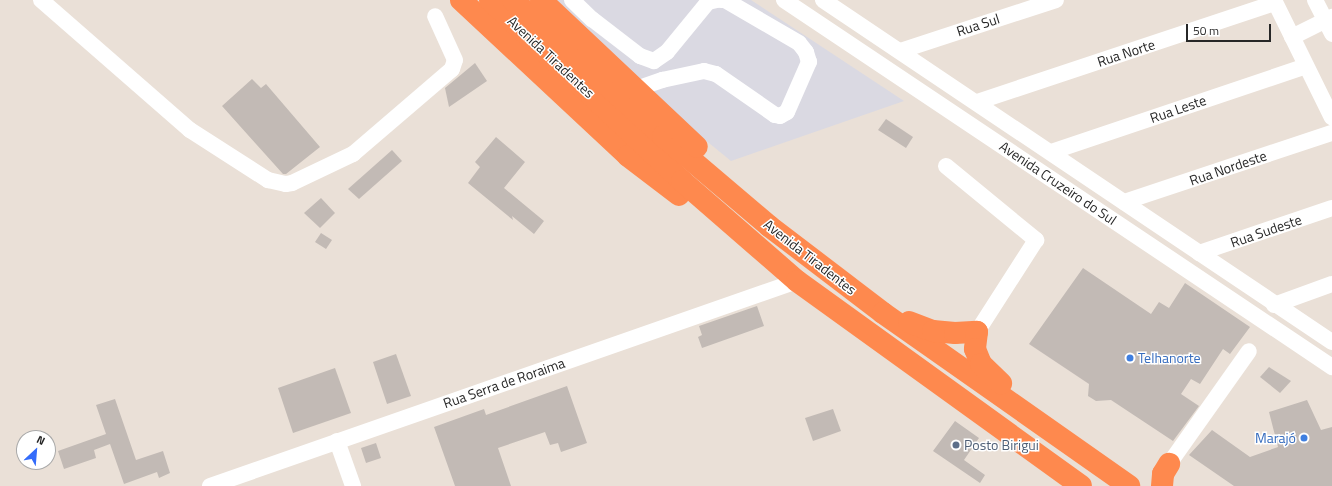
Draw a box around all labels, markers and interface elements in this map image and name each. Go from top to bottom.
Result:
street label: Rua Sul [954,10,1002,40]
street label: Avenida Tiradentes [504,12,598,102]
scale bar [1188,16,1273,42]
text: 50 m [1193,21,1219,40]
street label: Rua Norte [1095,36,1157,70]
street label: Rua Leste [1148,92,1208,126]
street label: Avenida Cruzeiro do Sul [996,138,1120,228]
street label: Rua Nordeste [1187,147,1269,189]
street label: Rua Sudeste [1228,211,1304,251]
street label: Avenida Tiradentes [760,216,860,298]
place label: Telhanorte [1138,350,1201,366]
marker: Telhanorte [1125,353,1135,363]
street label: Rua Serra de Roraima [441,354,567,412]
north arrow [16,430,56,470]
place label: Marajó [1255,430,1296,446]
text: N [34,431,48,449]
marker: Marajó [1299,433,1309,443]
place label: Posto Birigui [964,437,1039,453]
marker: Posto Birigui [951,440,961,450]

